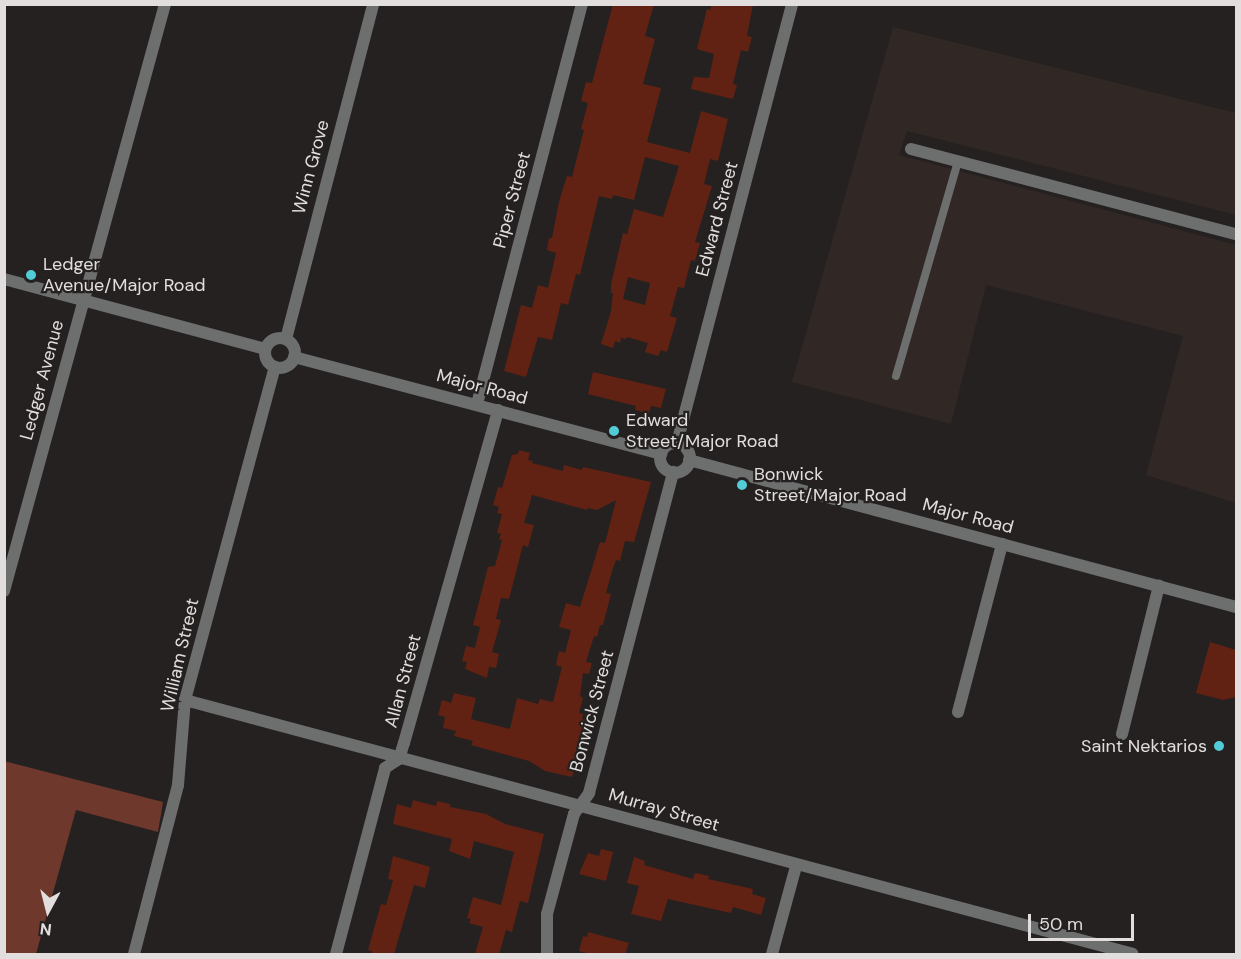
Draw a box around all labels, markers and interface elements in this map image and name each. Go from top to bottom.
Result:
street label: Winn Grove [288,118,334,216]
street label: Piper Street [489,150,535,250]
street label: Edward Street [691,159,743,279]
place label: Ledger Avenue/Major Road [43,254,206,296]
marker: Ledger Avenue/Major Road [24,268,38,282]
street label: Ledger Avenue [16,318,68,442]
street label: Major Road [434,364,530,410]
place label: Edward Street/Major Road [626,410,778,452]
marker: Edward Street/Major Road [607,424,621,438]
place label: Bonwick Street/Major Road [754,464,906,506]
marker: Bonwick Street/Major Road [735,478,749,492]
street label: Major Road [920,493,1016,539]
street label: William Street [156,596,204,714]
street label: Allan Street [380,632,426,730]
street label: Bonwick Street [565,648,619,774]
place label: Saint Nektarios [1081,735,1207,757]
marker: Saint Nektarios [1212,739,1226,753]
street label: Murray Street [606,784,722,836]
north arrow [18,881,78,941]
scale bar [1031,902,1138,940]
text: 50 m [1039,912,1083,936]
text: N [39,918,53,940]

